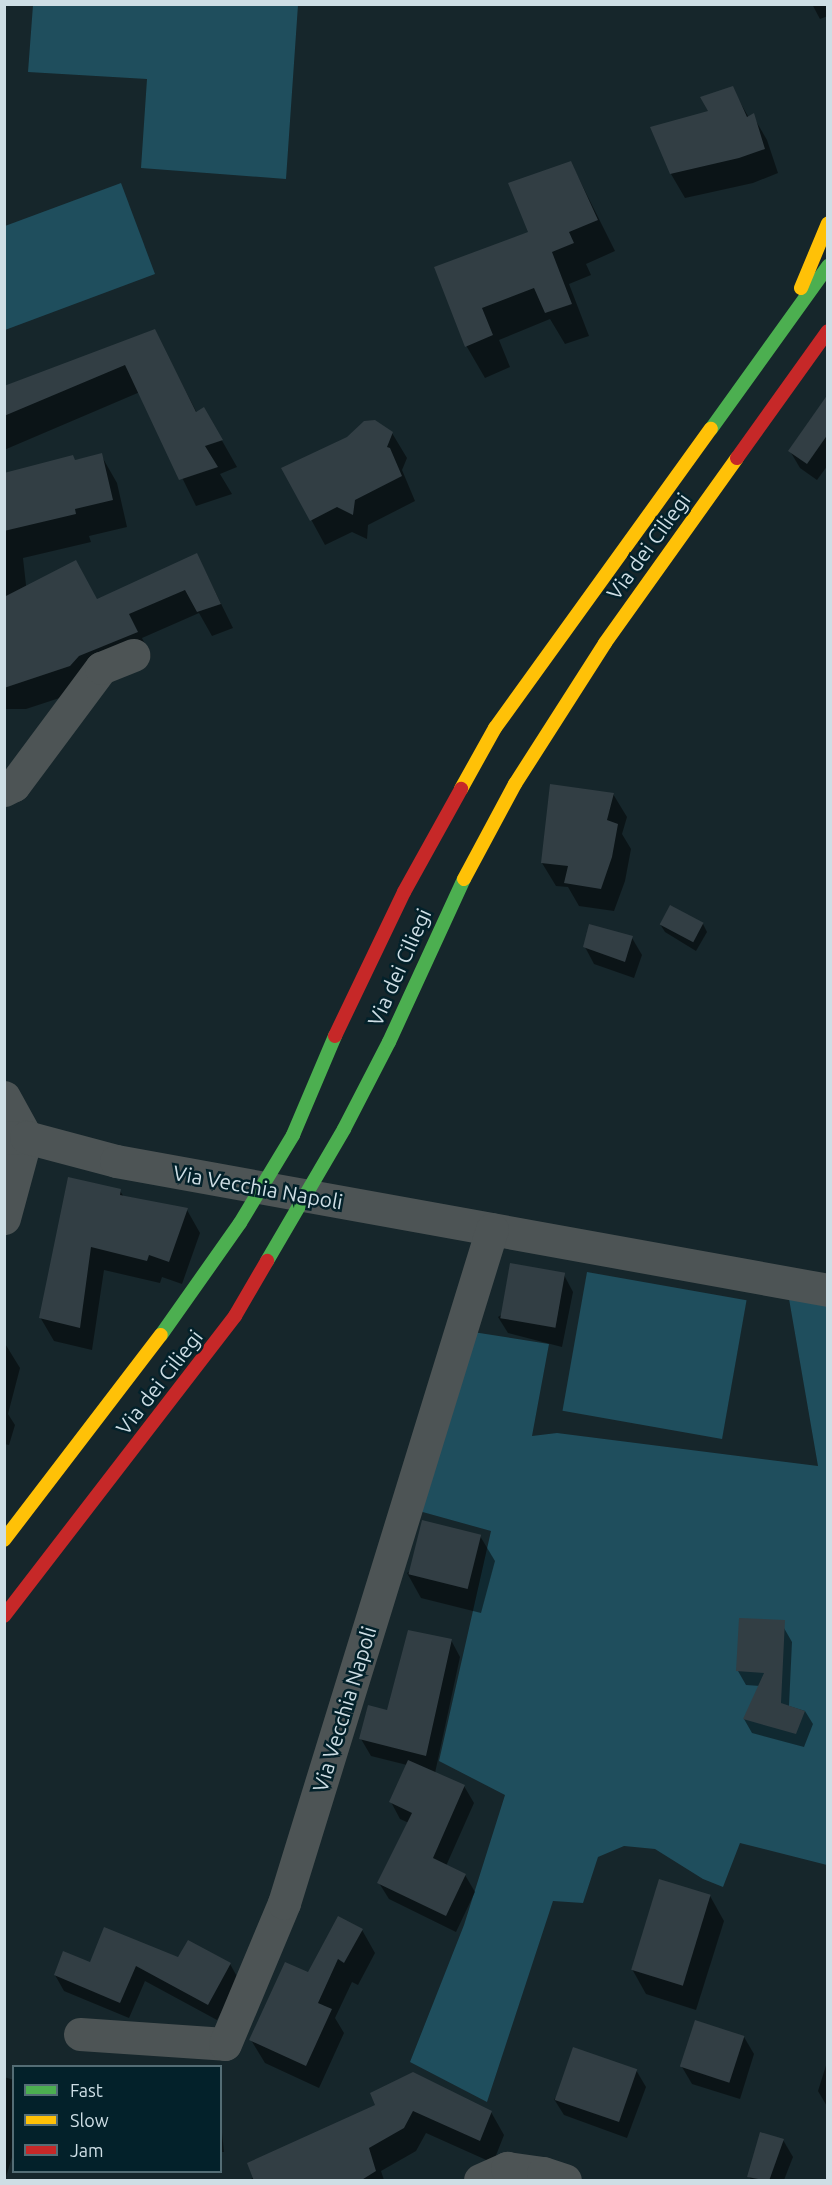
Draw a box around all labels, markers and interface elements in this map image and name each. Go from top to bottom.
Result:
street label: Via dei Ciliegi [601,488,695,604]
street label: Via dei Ciliegi [362,904,436,1030]
street label: Via Vecchia Napoli [171,1160,345,1214]
street label: Via dei Ciliegi [110,1325,208,1439]
street label: Via Vecchia Napoli [307,1623,381,1795]
legend [12,2065,222,2173]
text: Fast [70,2080,103,2100]
text: Slow [70,2110,109,2130]
text: Jam [70,2140,104,2160]

